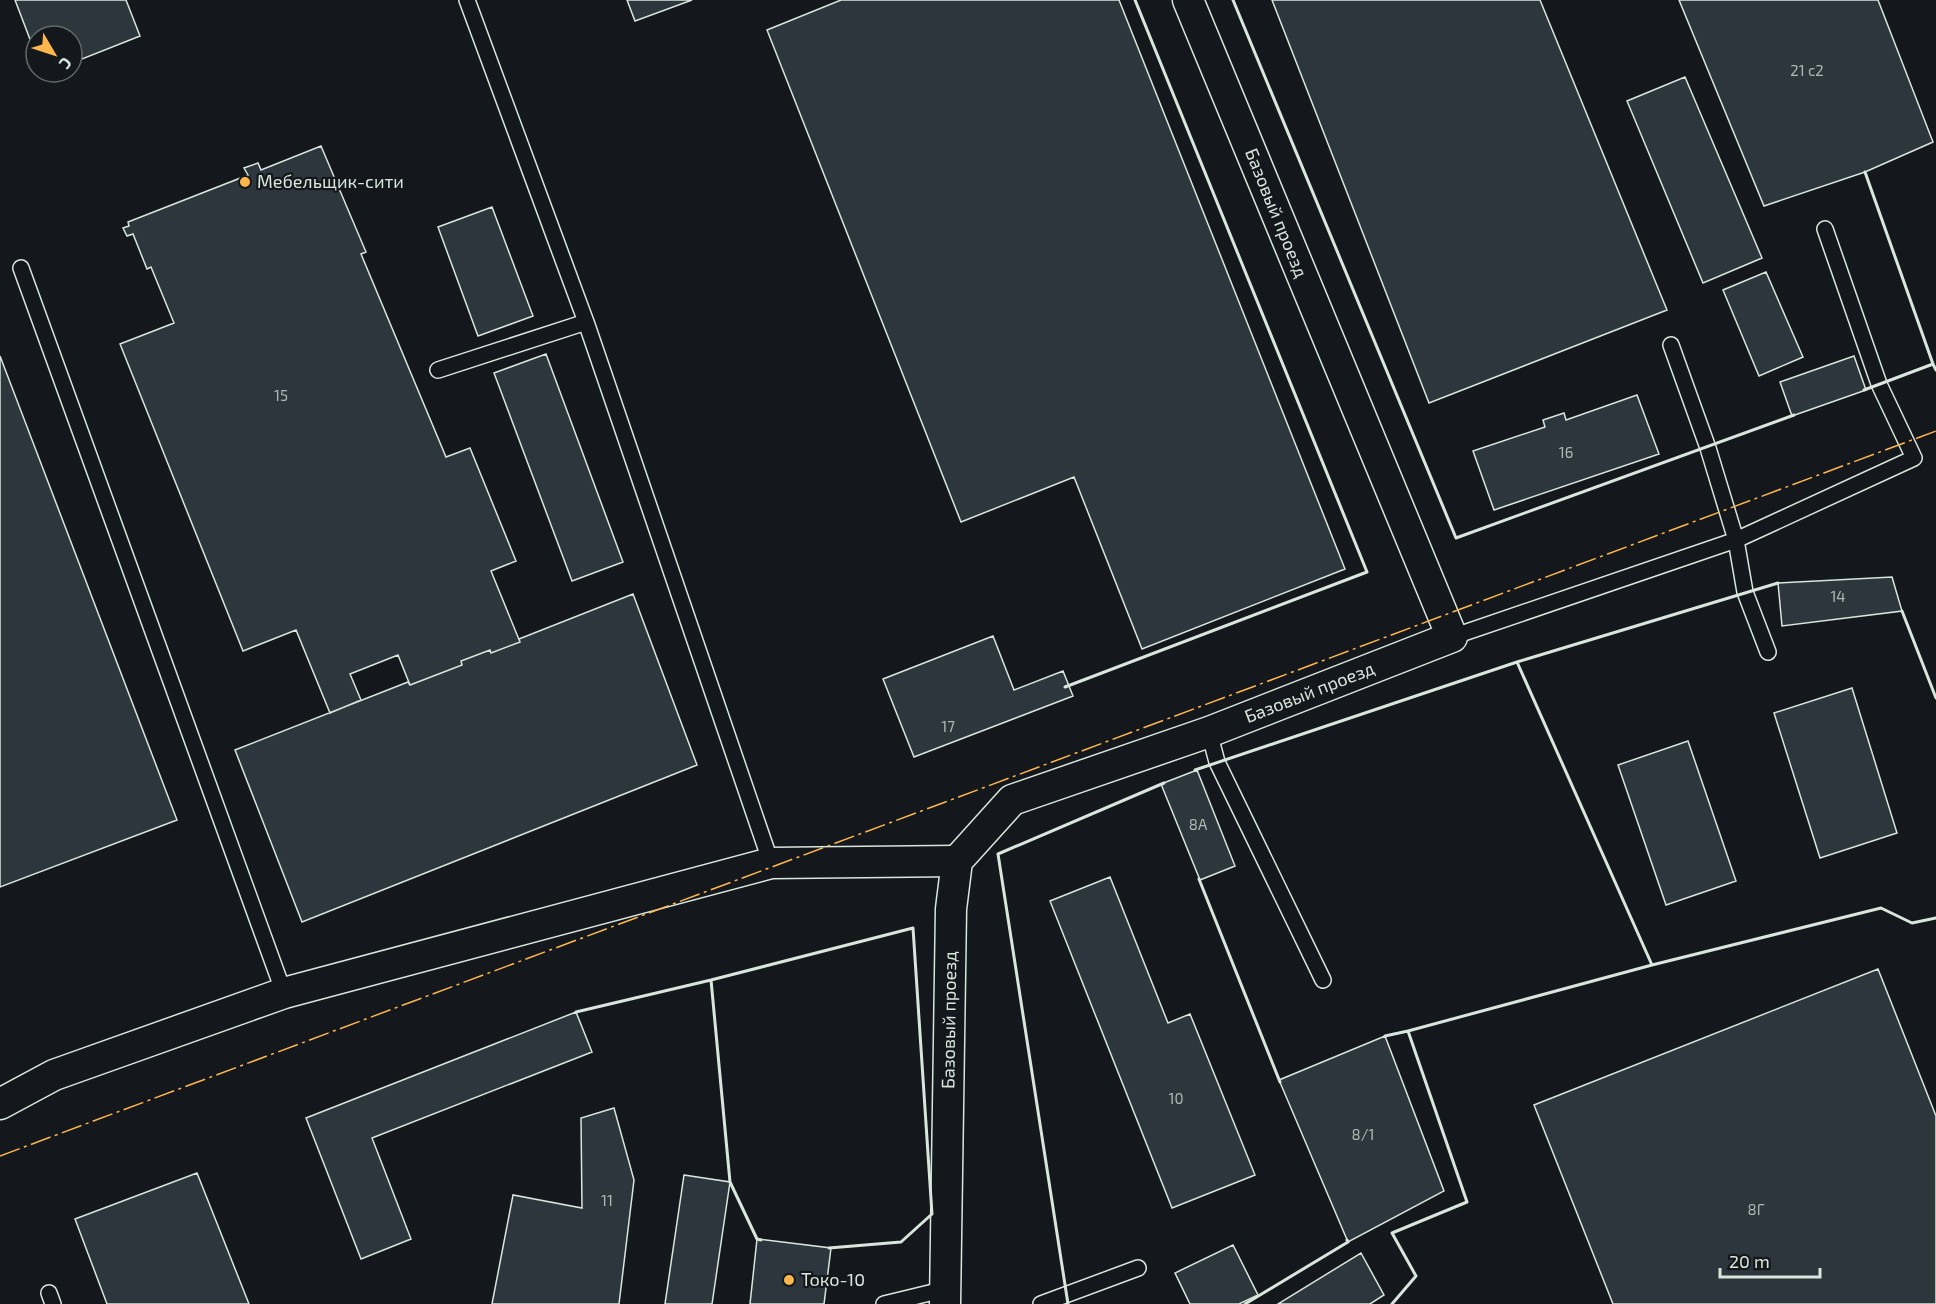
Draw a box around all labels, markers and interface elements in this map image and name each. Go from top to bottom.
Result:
north arrow [24,24,84,84]
text: С [56,54,76,73]
house number: 21 с2 [1790,61,1824,79]
street label: Базовый проезд [1241,145,1313,281]
place label: Мебельщик-сити [257,170,404,192]
marker: Мебельщик-сити [238,175,252,189]
house number: 15 [274,386,288,404]
house number: 16 [1559,443,1573,461]
house number: 14 [1830,587,1846,605]
street label: Базовый проезд [1241,656,1377,727]
house number: 17 [941,717,955,735]
house number: 8А [1189,815,1208,833]
street label: Базовый проезд [936,951,960,1089]
house number: 10 [1168,1089,1184,1107]
house number: 8/1 [1352,1125,1374,1143]
house number: 11 [601,1191,613,1209]
house number: 8Г [1748,1200,1765,1218]
scale bar [1720,1241,1820,1279]
text: 20 m [1729,1250,1770,1272]
place label: Токо-10 [801,1268,865,1290]
marker: Токо-10 [782,1273,796,1287]

